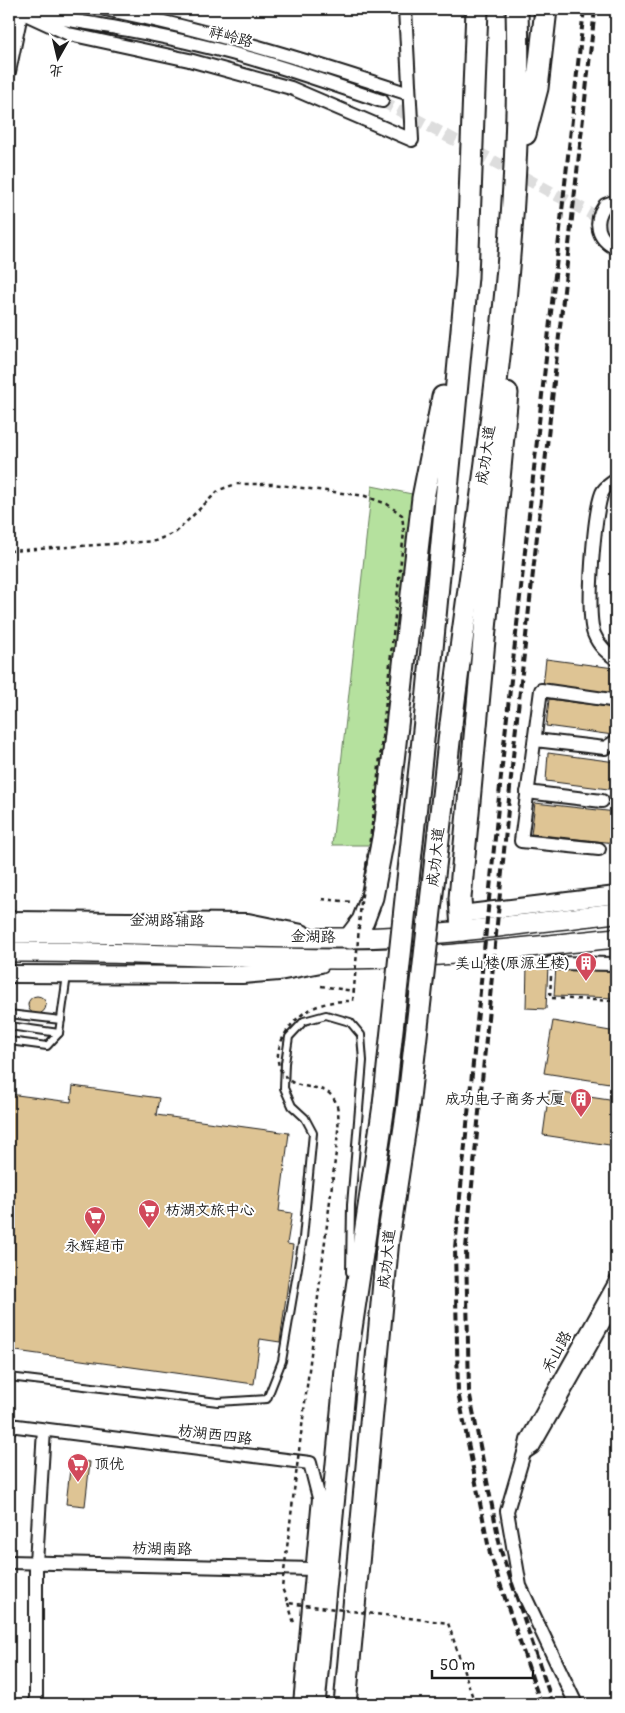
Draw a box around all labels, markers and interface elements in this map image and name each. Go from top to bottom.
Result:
street label: 祥岭路 [207,22,255,52]
north arrow [32,32,82,82]
text: 北 [48,61,64,80]
street label: 成功大道 [472,424,500,486]
street label: 成功大道 [423,826,449,888]
street label: 金湖路辅路 [129,911,205,931]
street label: 金湖路 [290,927,336,947]
building icon: 美山楼(原源生楼) [574,951,598,982]
place label: 美山楼(原源生楼) [455,954,570,973]
building icon: 成功电子商务大厦 [569,1087,593,1118]
place label: 成功电子商务大厦 [445,1090,565,1109]
supermarket icon: 枋湖文旅中心 [137,1198,161,1229]
place label: 枋湖文旅中心 [165,1201,255,1220]
supermarket icon: 永辉超市 [83,1205,107,1236]
street label: 成功大道 [374,1228,400,1290]
place label: 永辉超市 [65,1237,125,1256]
street label: 禾山路 [538,1328,576,1376]
street label: 枋湖西四路 [177,1421,253,1449]
supermarket icon: 顶优 [66,1452,90,1483]
place label: 顶优 [94,1455,124,1474]
street label: 枋湖南路 [132,1539,192,1559]
scale bar [432,1648,534,1680]
text: 50 m [440,1656,475,1675]

